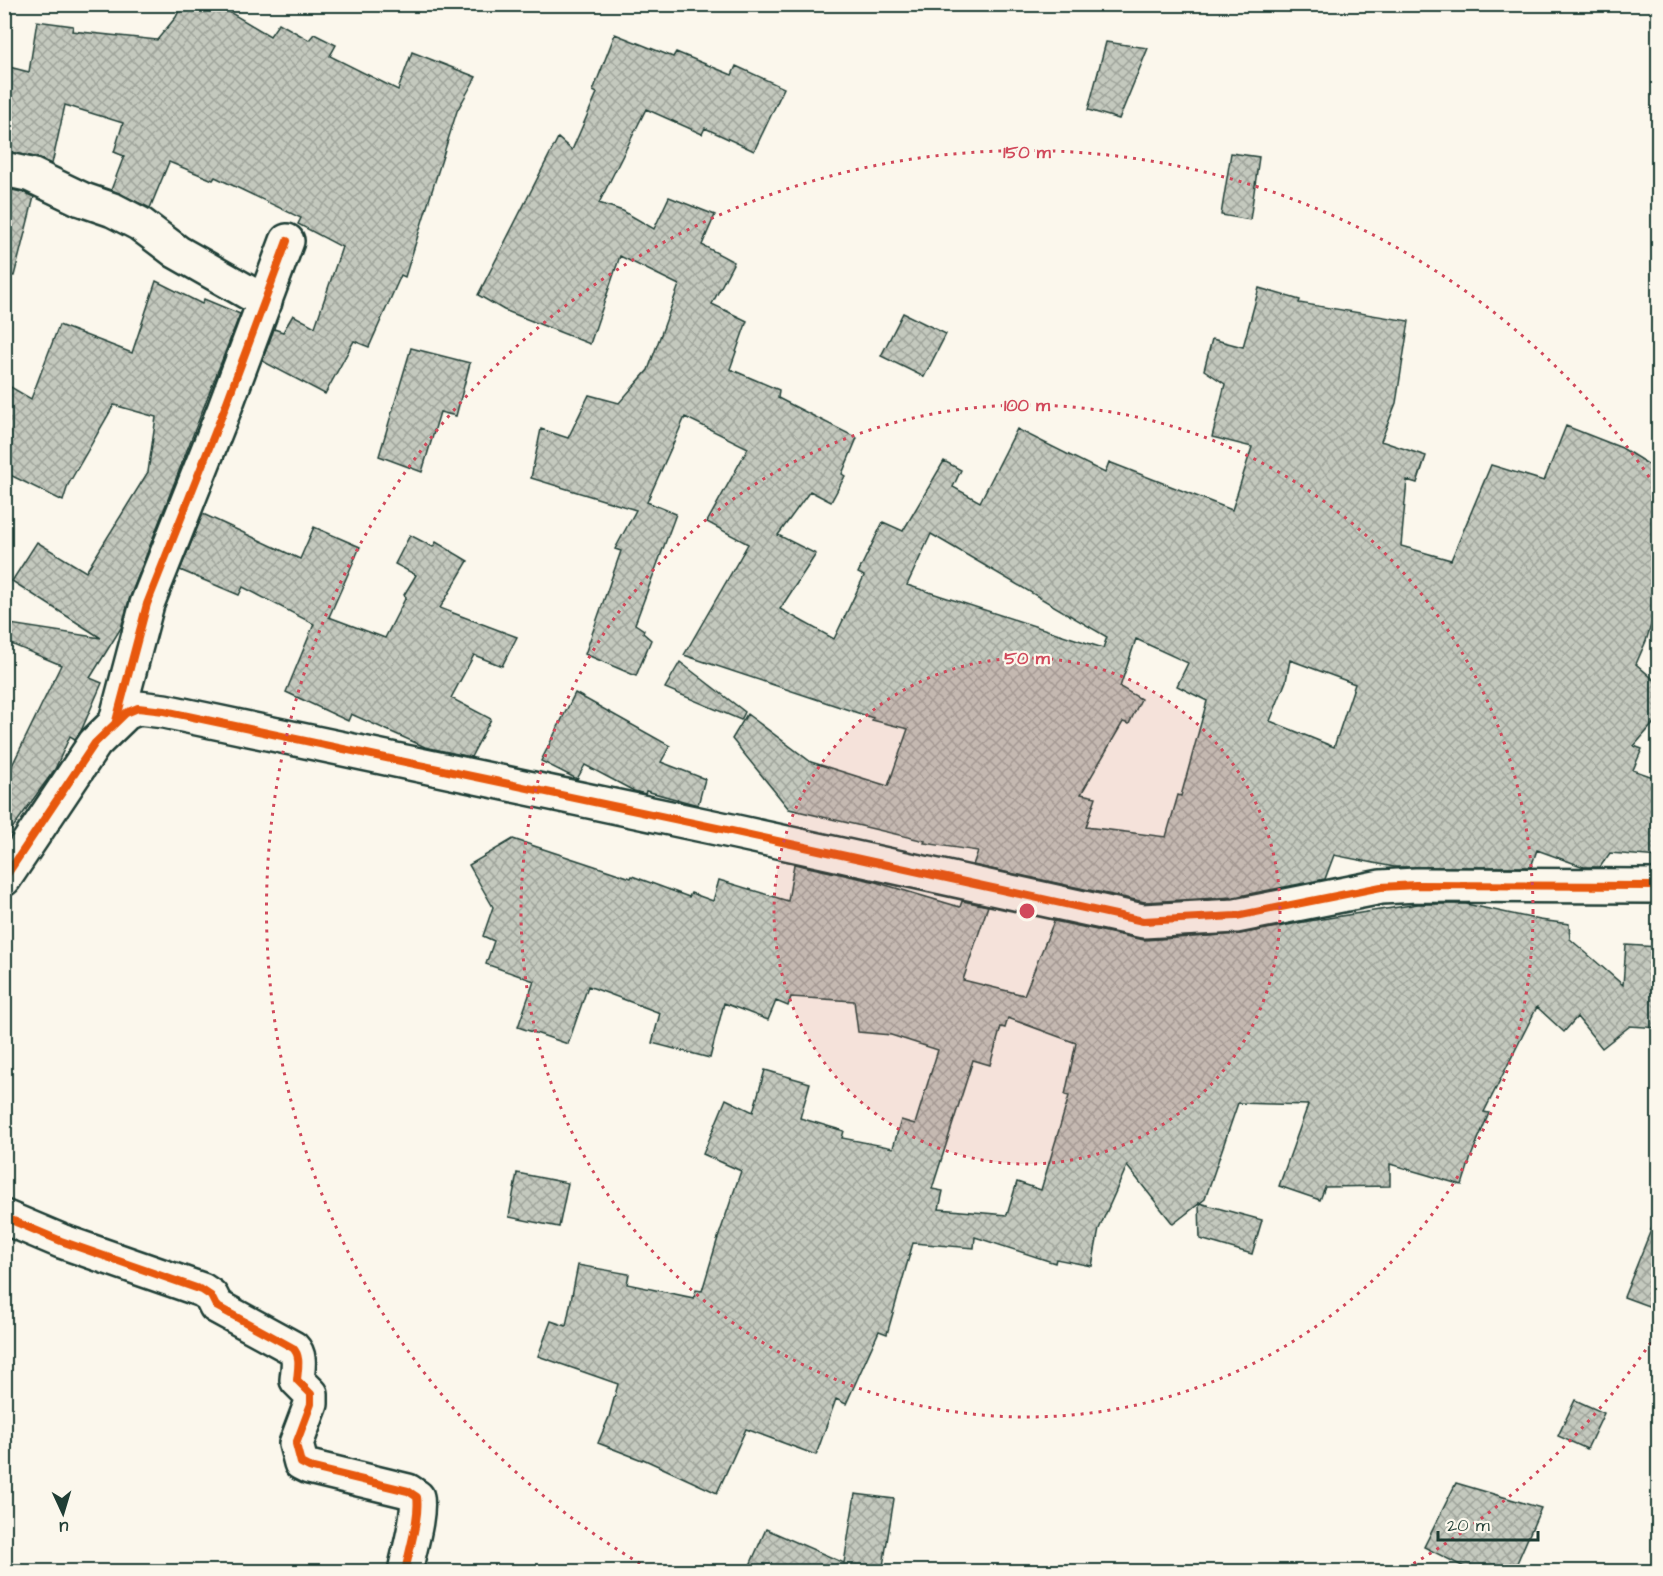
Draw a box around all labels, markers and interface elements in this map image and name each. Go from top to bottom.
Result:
text: 150 m [1003,140,1052,165]
text: 100 m [1004,393,1051,418]
text: 50 m [1004,646,1051,671]
centre of rings [1017,901,1037,921]
north arrow [33,1483,93,1543]
scale bar [1438,1504,1538,1542]
text: 20 m [1447,1513,1490,1538]
text: U [59,1516,69,1538]

